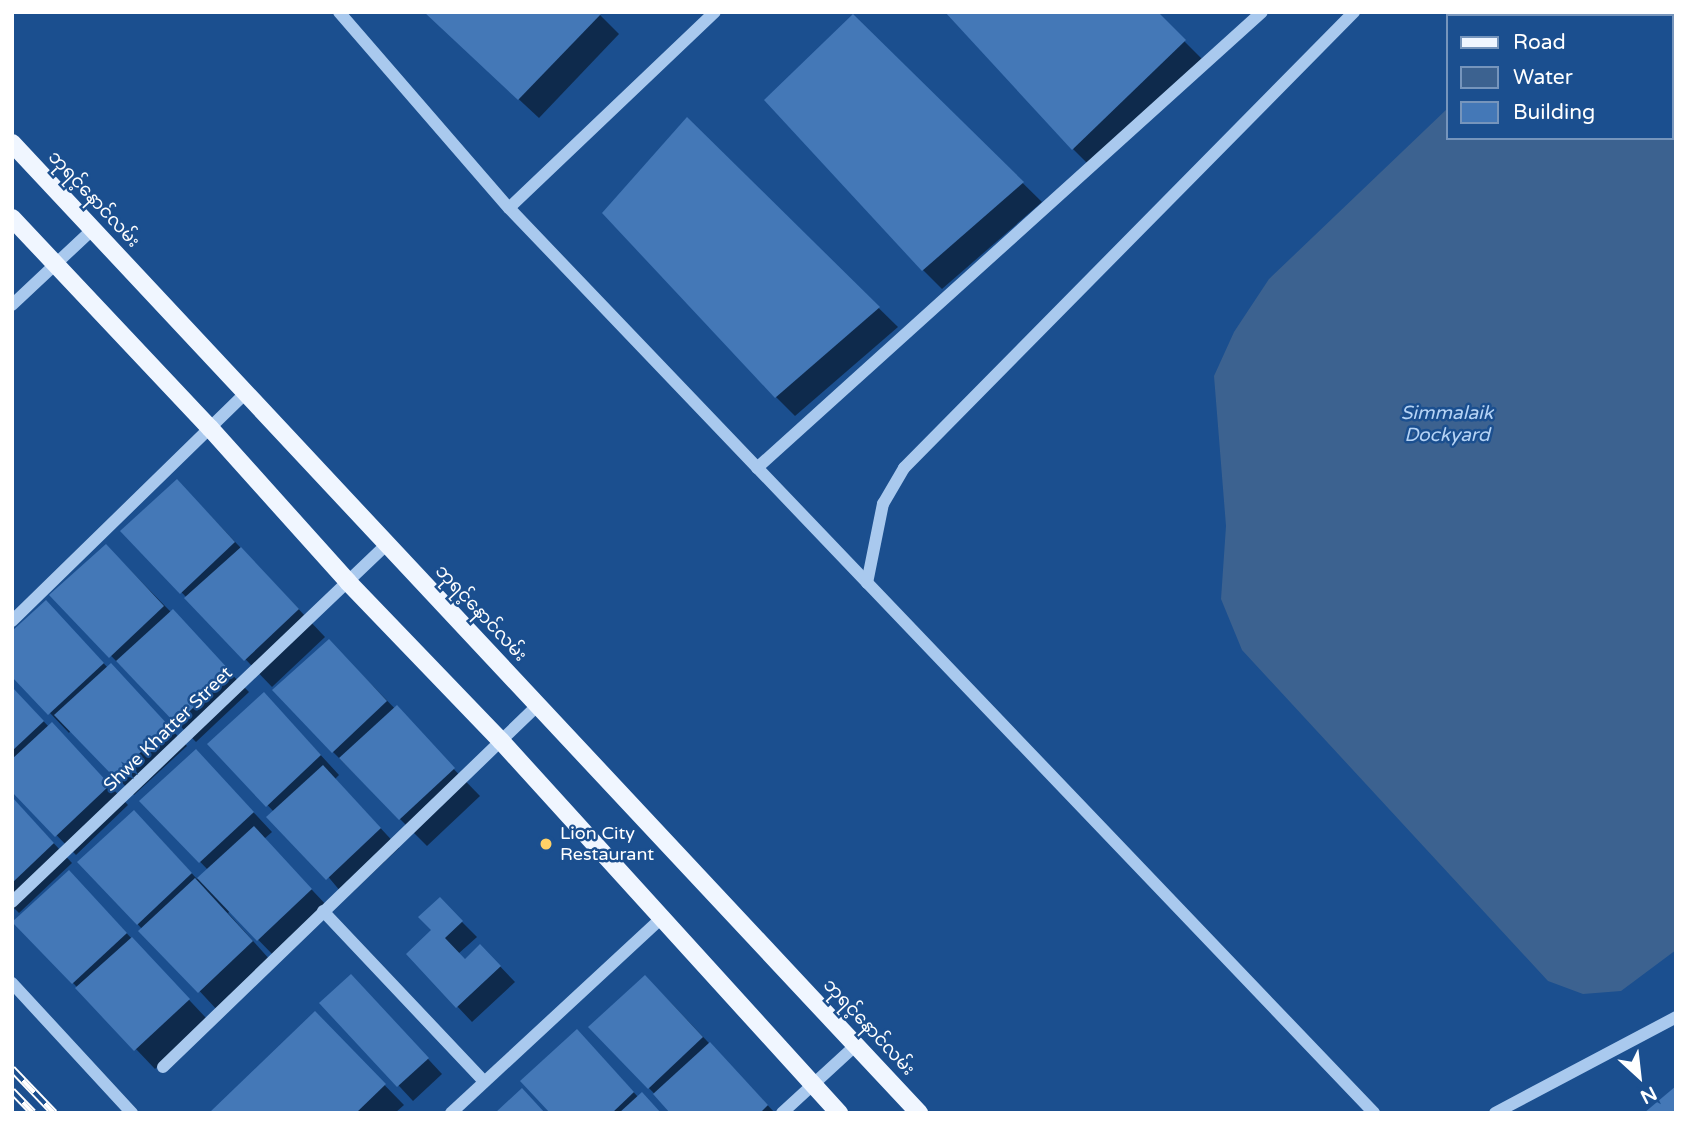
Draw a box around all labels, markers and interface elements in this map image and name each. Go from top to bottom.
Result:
legend [1446,14,1674,140]
text: Road [1513,30,1566,55]
text: Water [1513,65,1573,90]
text: Building [1513,100,1595,125]
street label: ဘုရင့်နောင်လမ်း [44,146,144,252]
water label: Simmalaik Dockyard [1401,403,1493,447]
street label: ဘုရင့်နောင်လမ်း [431,560,531,666]
street label: Shwe Khatter Street [99,662,237,796]
place label: Lion City Restaurant [560,823,654,866]
marker: Lion City Restaurant [538,836,554,852]
street label: ဘုရင့်နောင်လမ်း [819,974,919,1080]
north arrow [1604,1041,1674,1111]
text: N [1637,1081,1660,1108]

